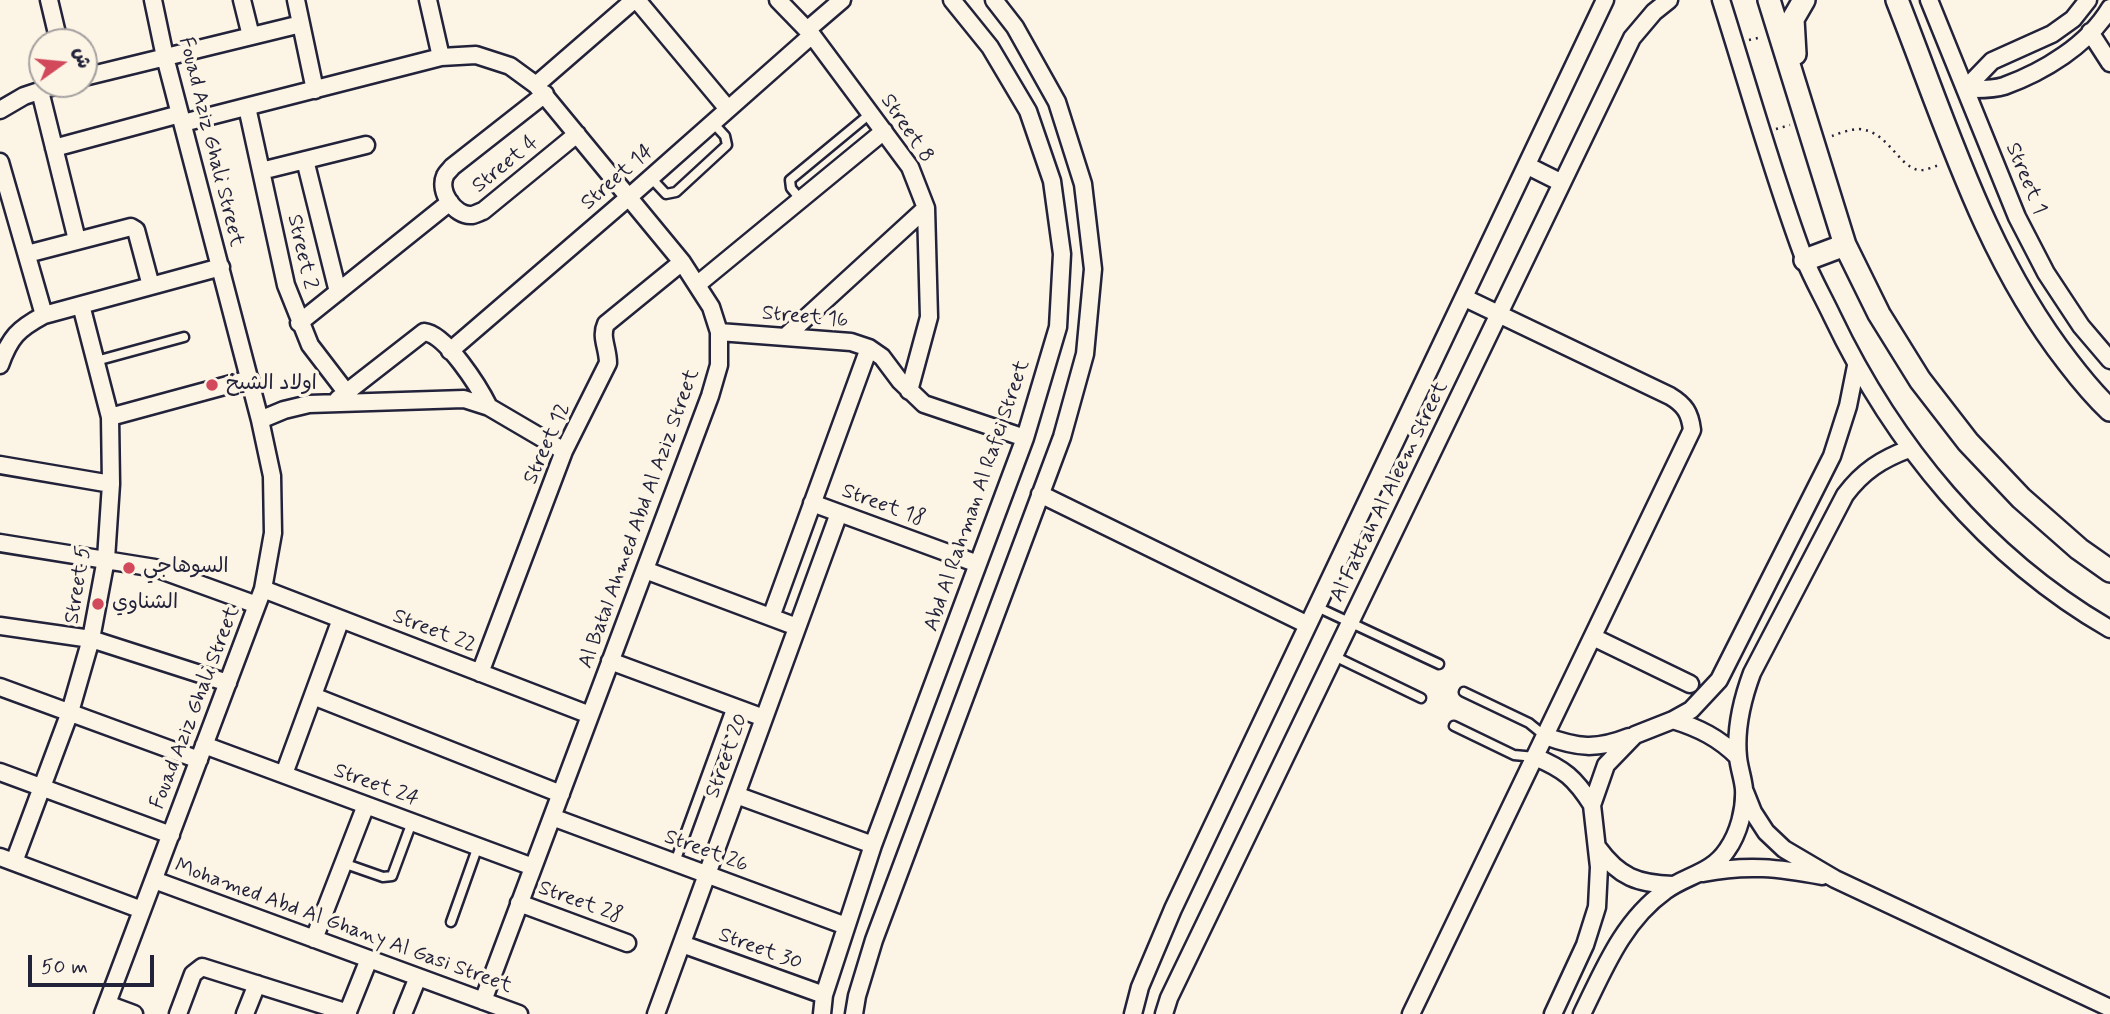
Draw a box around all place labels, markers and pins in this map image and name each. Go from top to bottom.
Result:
place label: اولاد الشيخ [226,372,317,398]
marker: اولاد الشيخ [204,377,220,393]
place label: السوهاجي [143,555,229,581]
marker: السوهاجي [121,560,137,576]
place label: الشناوي [112,591,178,617]
marker: الشناوي [90,596,106,612]

